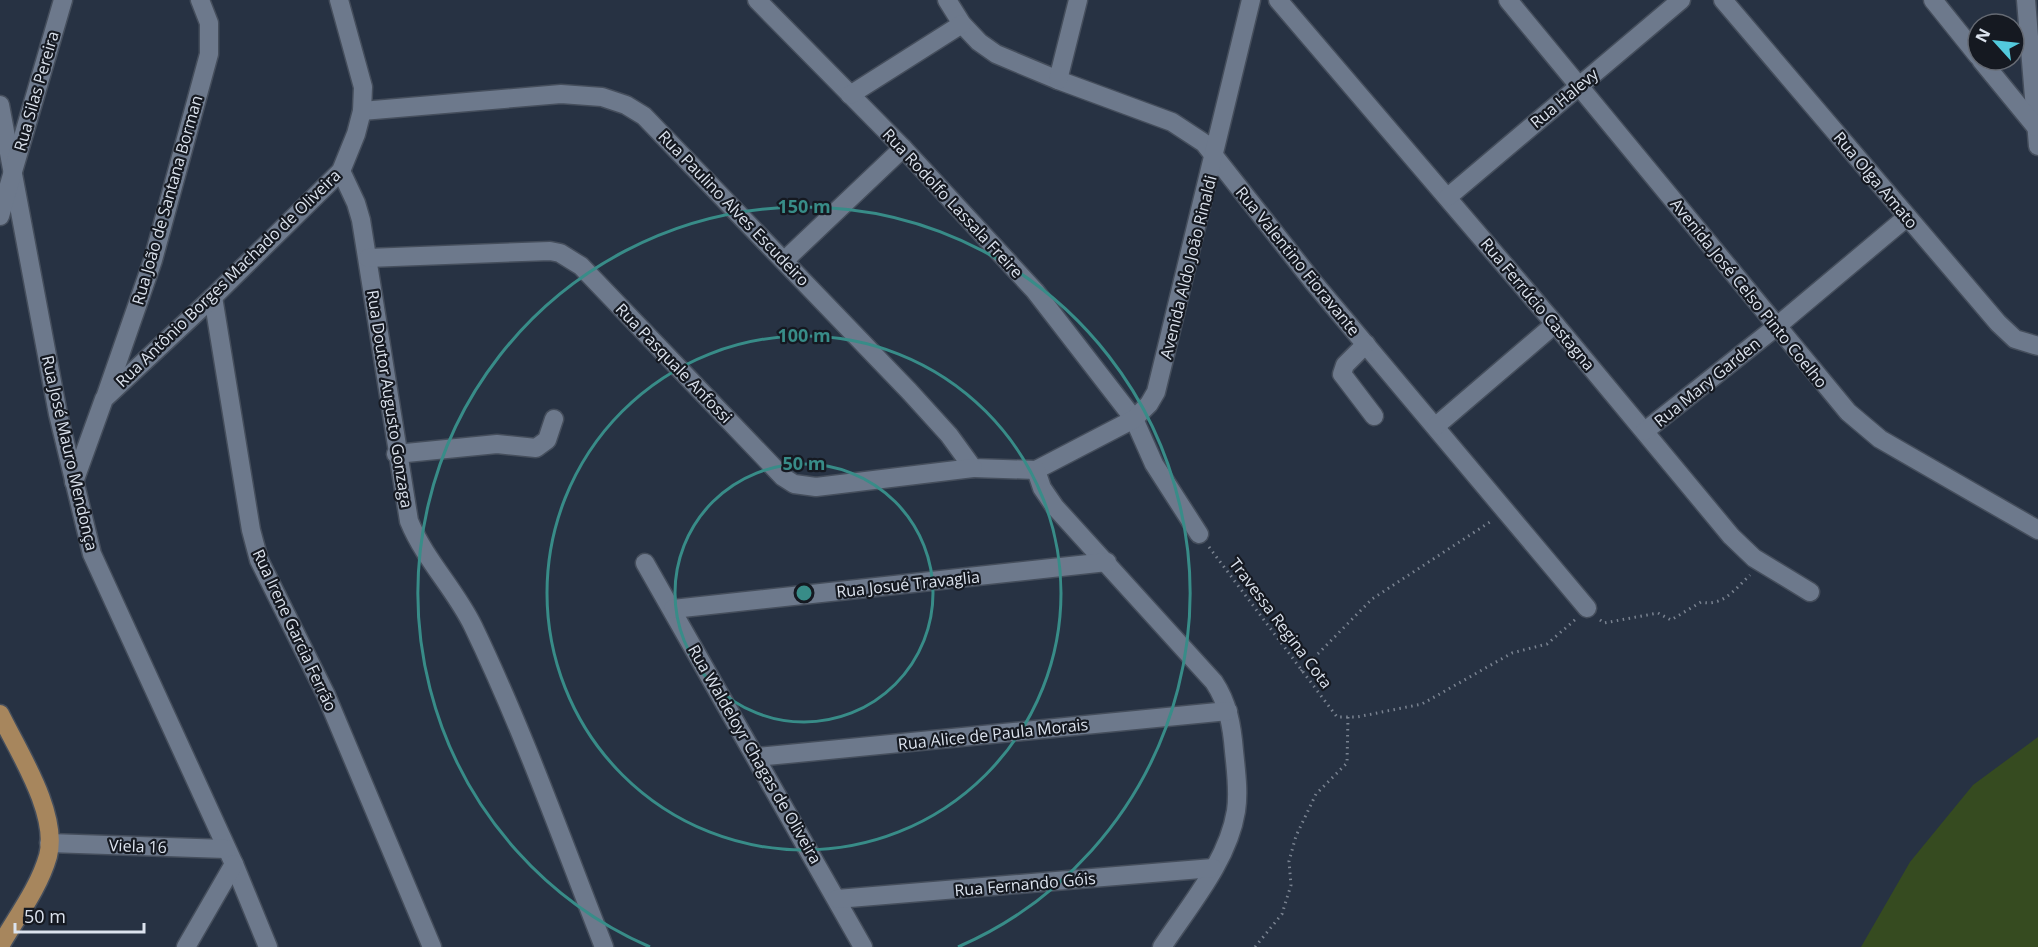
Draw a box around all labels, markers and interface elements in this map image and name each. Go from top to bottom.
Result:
north arrow [1966,12,2026,72]
text: N [1970,24,1995,46]
street label: Rua Silas Pereira [8,28,64,154]
street label: Rua Halevy [1525,62,1603,133]
street label: Rua João de Santana Borman [126,93,208,307]
street label: Rua Rodolfo Lassala Freire [878,124,1028,282]
street label: Rua Paulino Alves Escudeiro [654,125,814,291]
street label: Rua Olga Amato [1829,127,1923,233]
street label: Rua Antônio Borges Machado de Oliveira [111,164,345,392]
street label: Avenida Aldo João Rinaldi [1155,173,1221,361]
street label: Rua Valentino Fioravante [1231,182,1365,340]
text: 150 m [777,194,831,218]
street label: Avenida José Celso Pinto Coelho [1666,194,1832,392]
street label: Rua Ferrúcio Castagna [1476,233,1600,375]
street label: Rua Doutor Augusto Gonzaga [362,288,418,510]
street label: Rua Pasquale Anfossi [611,298,737,428]
text: 100 m [777,323,831,347]
street label: Rua Mary Garden [1649,332,1765,432]
street label: Rua José Mauro Mendonça [37,353,103,553]
text: 50 m [783,451,825,475]
street label: Rua Irene Garcia Ferrão [248,545,342,715]
street label: Travessa Regina Cota [1225,553,1337,693]
street label: Rua Josué Travaglia [835,566,981,602]
centre of rings [794,583,814,603]
street label: Rua Waldeloyr Chagas de Oliveira [683,640,827,868]
street label: Rua Alice de Paula Morais [897,713,1089,755]
street label: Viela 16 [109,834,167,858]
street label: Rua Fernando Góis [954,867,1096,901]
scale bar [15,896,144,934]
text: 50 m [24,904,66,928]

